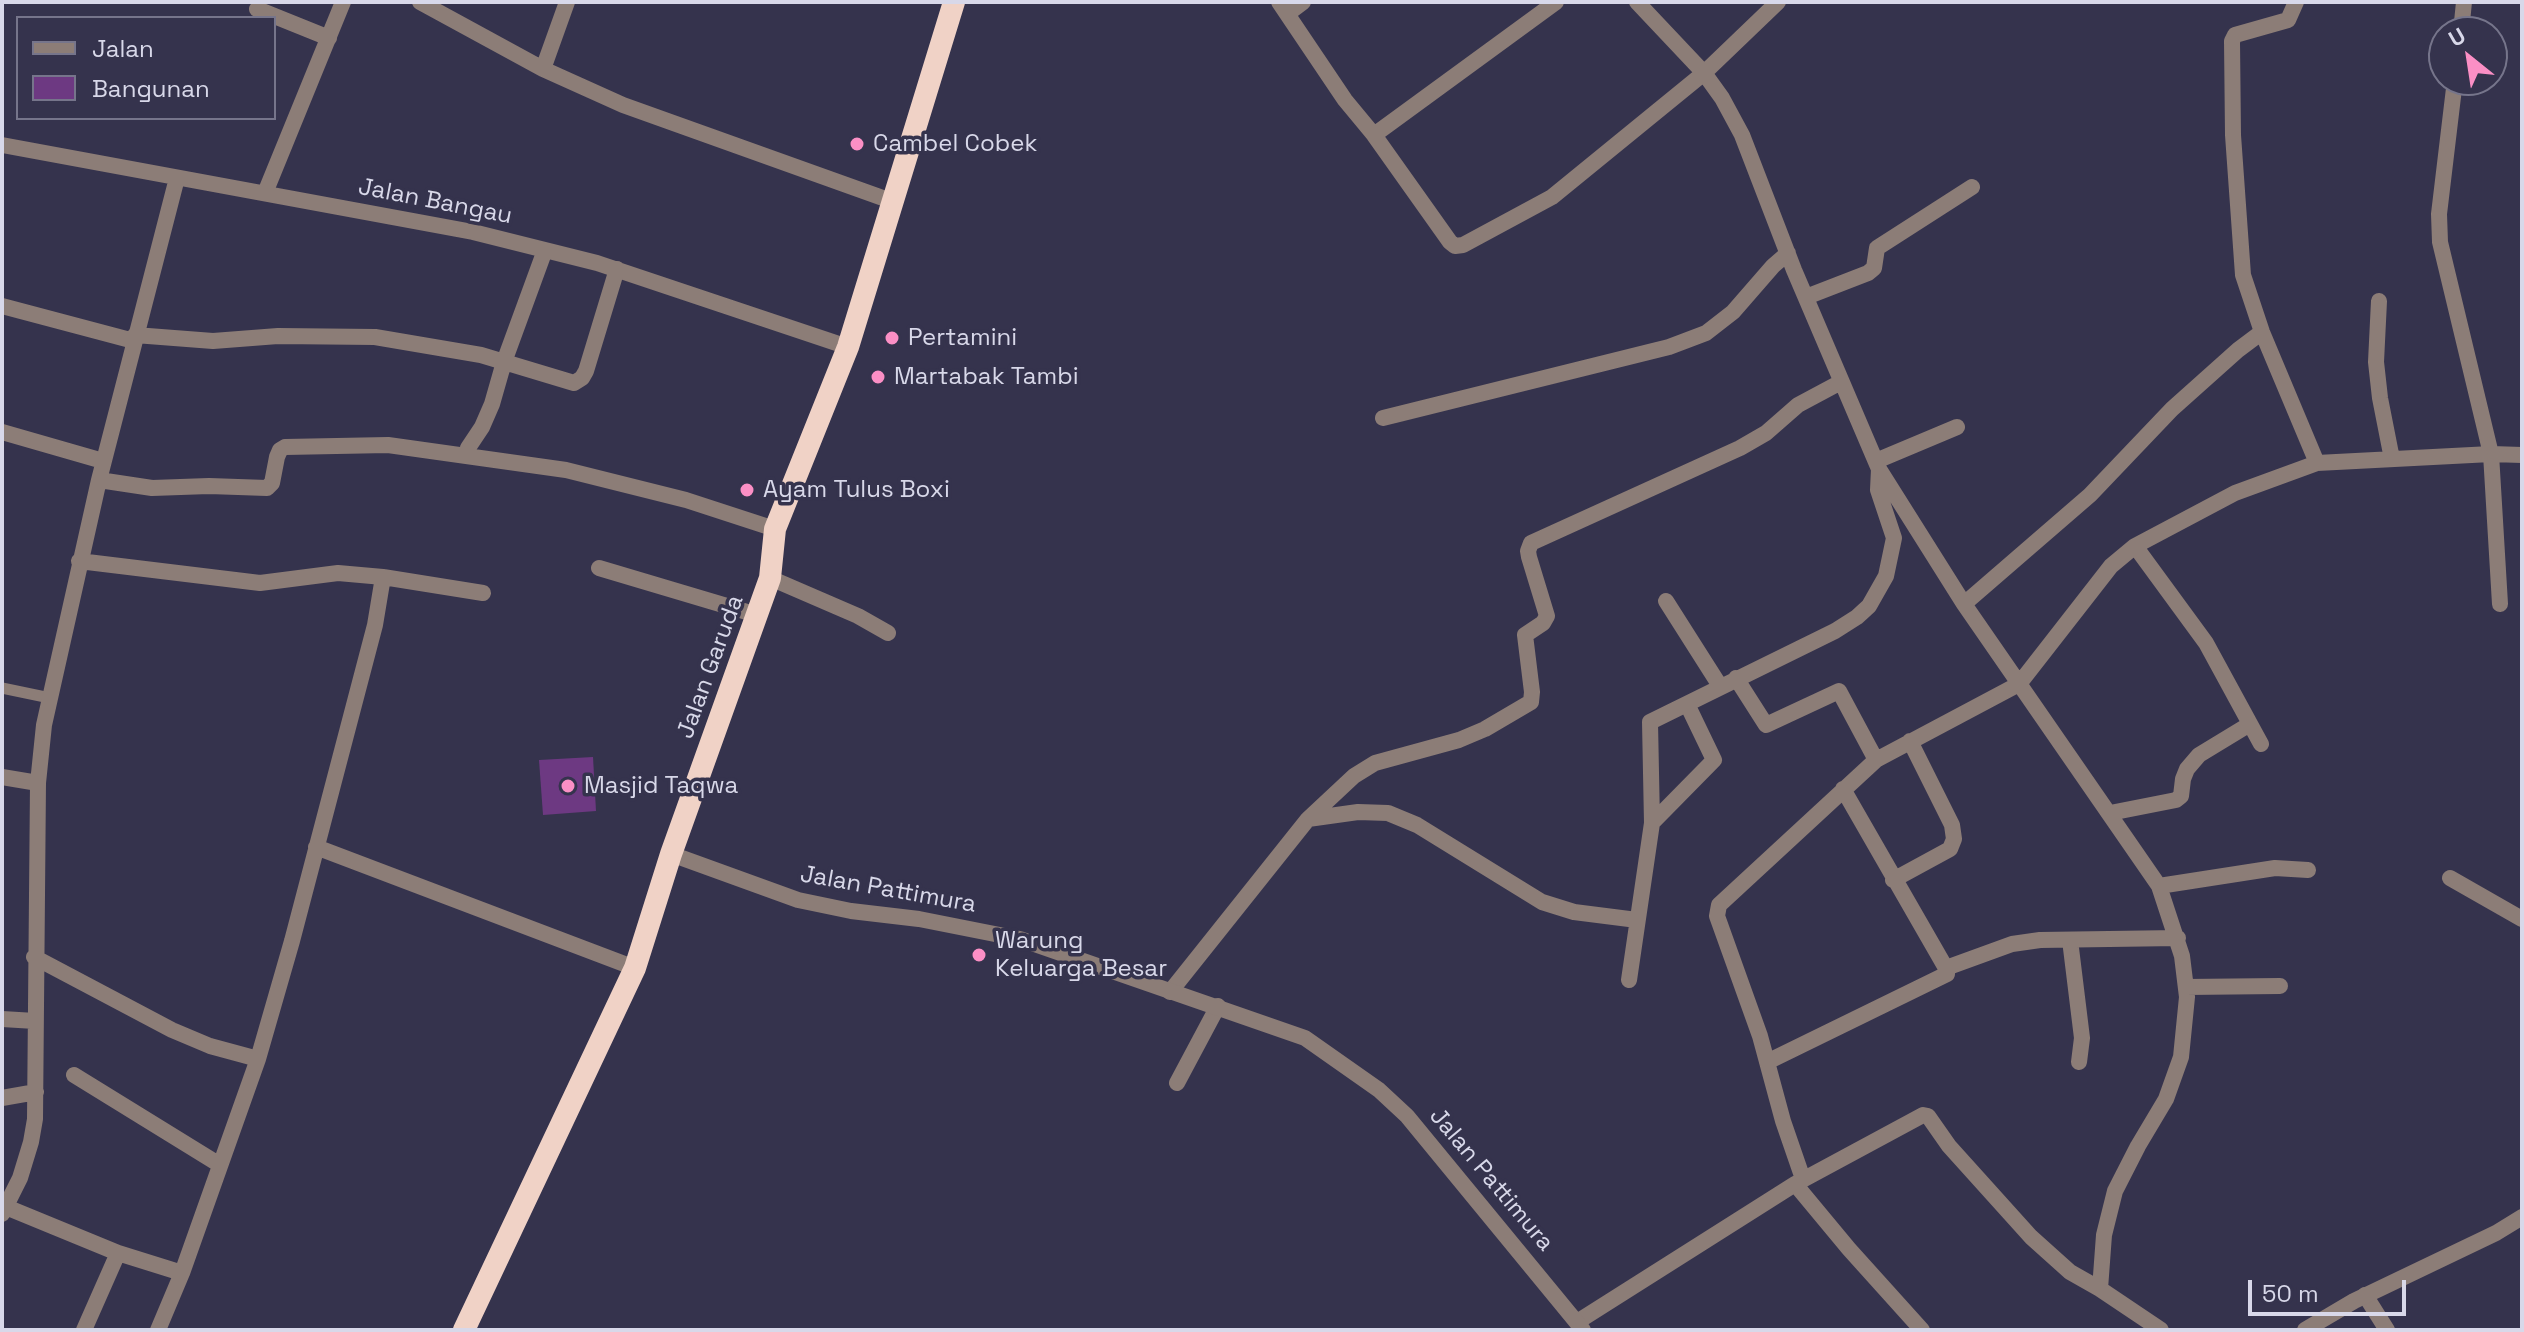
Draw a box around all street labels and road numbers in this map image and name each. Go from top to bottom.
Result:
street label: Jalan Bangau [356,173,514,231]
street label: Jalan Garuda [672,591,750,743]
street label: Jalan Pattimura [798,860,978,920]
street label: Jalan Pattimura [1423,1102,1559,1258]

